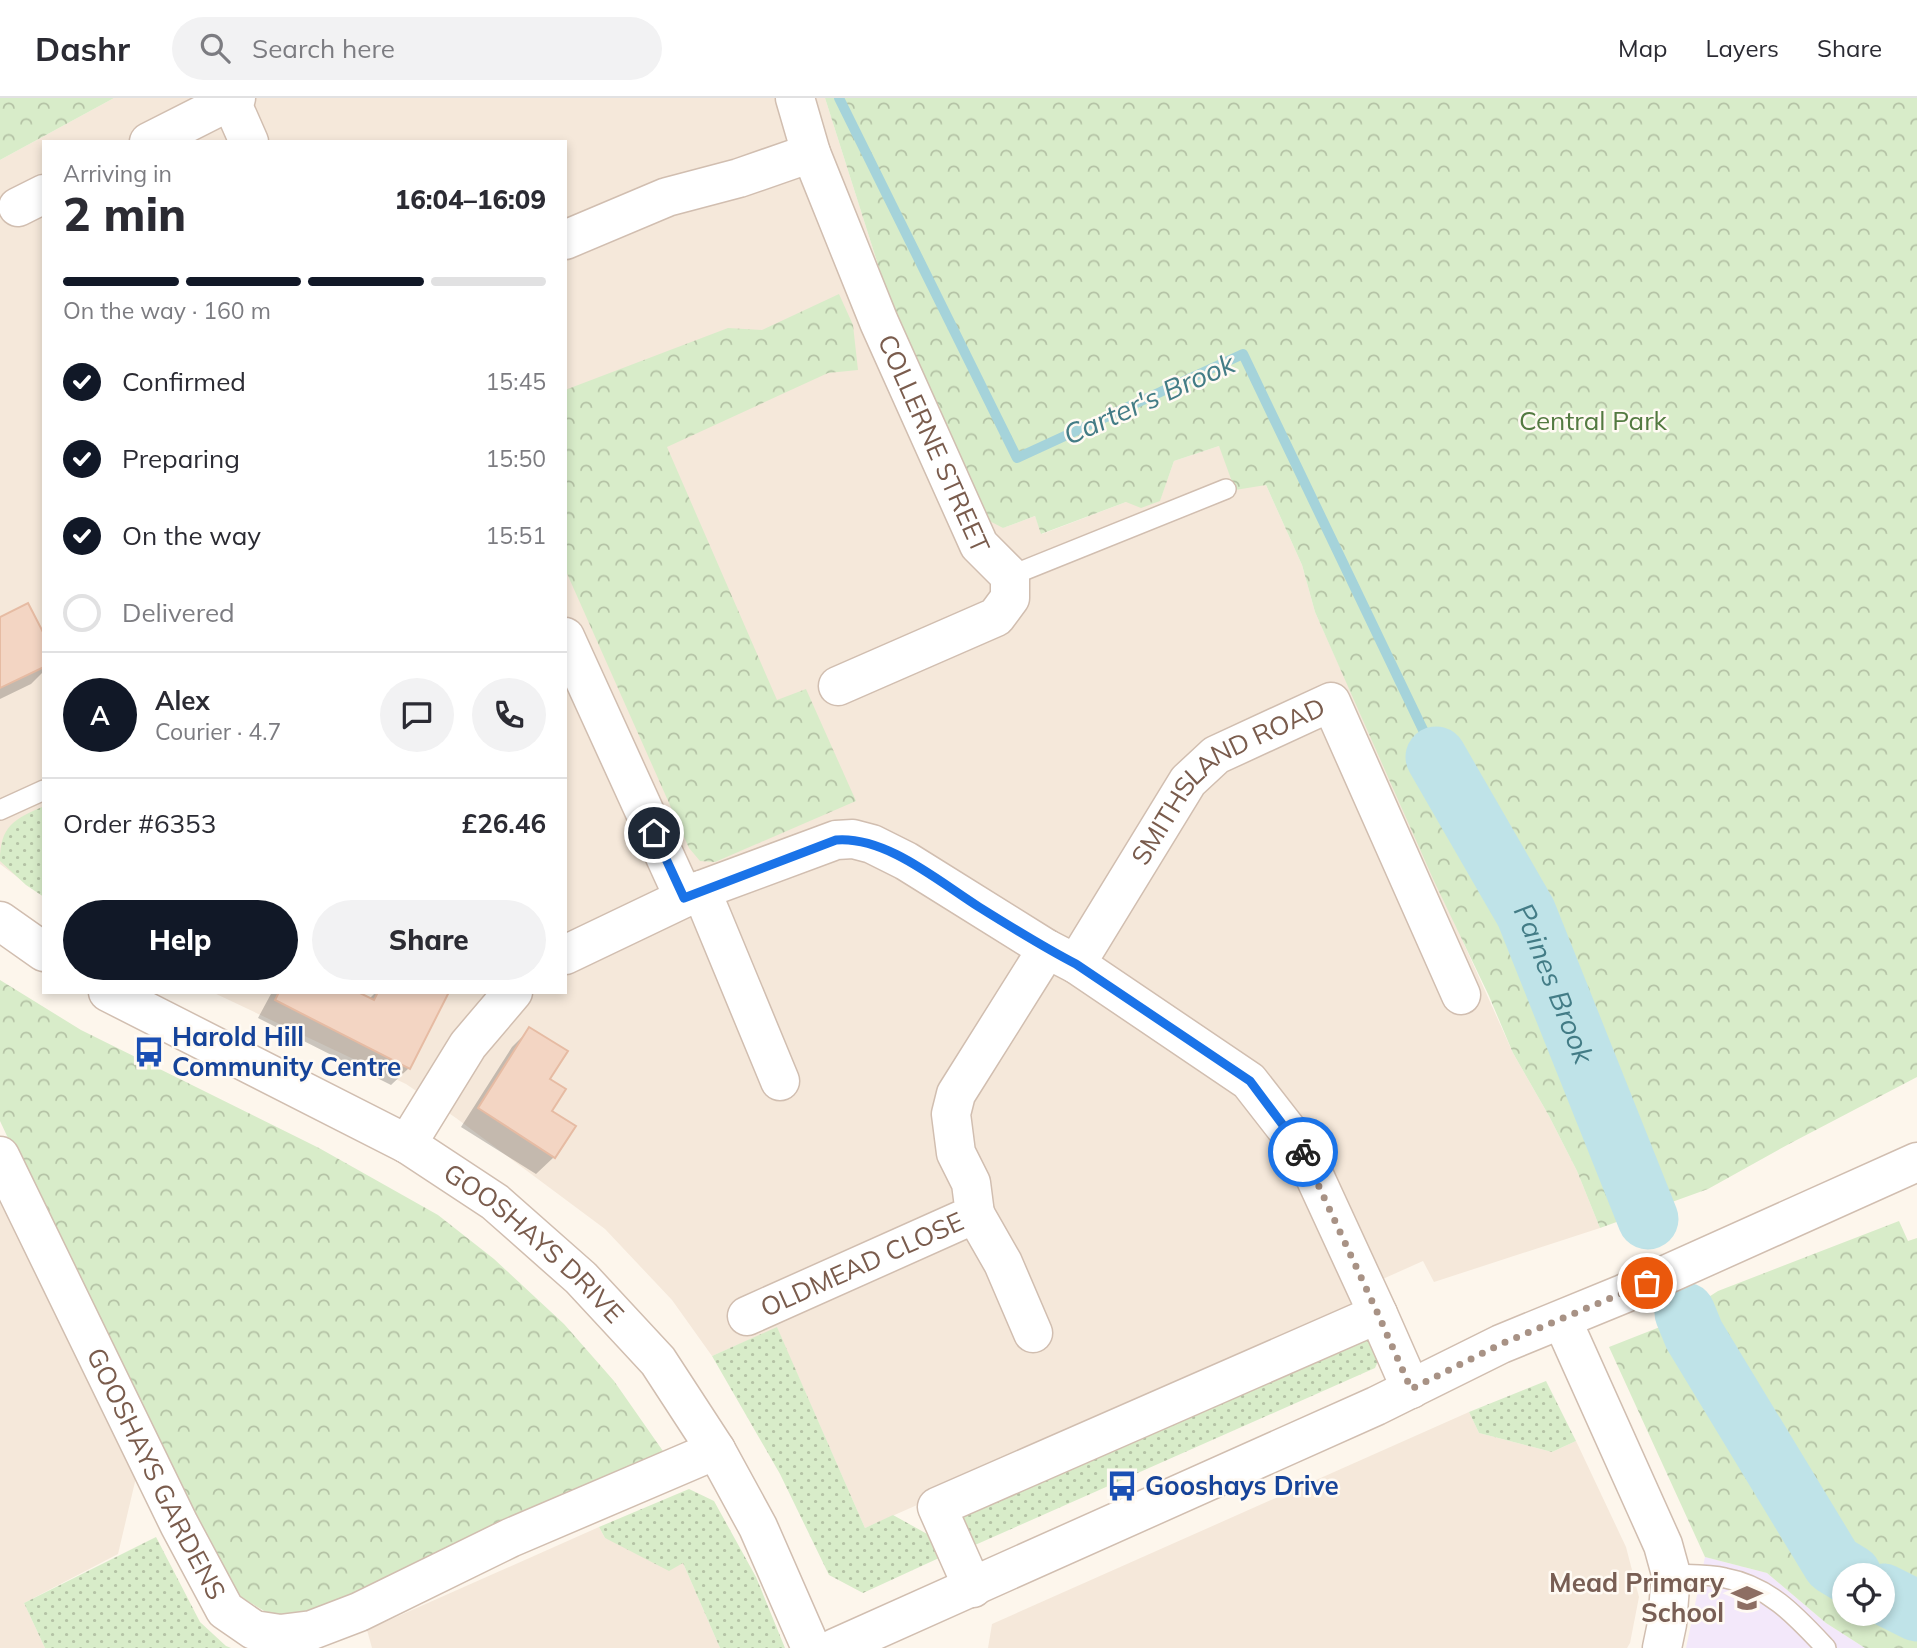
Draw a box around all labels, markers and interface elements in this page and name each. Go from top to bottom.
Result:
search box [172,17,662,80]
text: Dashr [35,28,130,69]
icon: search [196,29,234,67]
text: Search here [252,32,395,65]
text: Map [1618,33,1667,63]
text: Layers [1705,33,1779,63]
text: Share [1817,33,1882,63]
text: Arriving in [63,159,172,188]
text: 16:04–16:09 [395,183,546,216]
text: 2 min [63,185,186,243]
text: On the way · 160 m [63,296,271,325]
street label: COLLERNE STREET [871,329,998,558]
water label: Carter's Brook [1058,344,1242,452]
icon: check [63,363,101,401]
text: Confirmed [122,365,246,398]
text: 15:45 [486,367,546,396]
park label: Central Park [1519,404,1668,437]
icon: check [63,440,101,478]
text: Preparing [122,442,240,475]
text: 15:50 [486,444,546,473]
icon: check [63,517,101,555]
text: On the way [122,519,261,552]
text: 15:51 [486,521,546,550]
text: Delivered [122,596,235,629]
button: chat [380,678,454,752]
button: phone [472,678,546,752]
text: Alex [155,684,210,717]
street label: SMITHSLAND ROAD [1124,690,1330,871]
text: A [90,699,110,732]
text: Courier · 4.7 [155,717,281,746]
pin [624,803,684,863]
text: Order #6353 [63,807,216,840]
text: £26.46 [462,807,546,840]
icon: home [635,814,673,852]
water label: Paines Brook [1507,896,1603,1070]
button: Help [63,900,298,980]
button: Share [312,900,546,980]
place label: Harold Hill Community Centre [172,1020,401,1083]
bus stop icon: Harold Hill Community Centre [132,1035,166,1069]
courier [1268,1117,1338,1187]
icon: bike [1284,1133,1322,1171]
street label: GOOSHAYS DRIVE [438,1156,631,1330]
street label: OLDMEAD CLOSE [755,1204,968,1324]
pin [1617,1253,1677,1313]
icon: bag [1628,1264,1666,1302]
street label: GOOSHAYS GARDENS [80,1342,233,1605]
bus stop icon: Gooshays Drive [1105,1469,1139,1503]
place label: Gooshays Drive [1145,1469,1339,1502]
map controls [1832,1563,1895,1626]
button: locate [1832,1563,1895,1626]
place label: Mead Primary School [1549,1566,1725,1629]
school or university icon: Mead Primary School [1730,1581,1764,1615]

